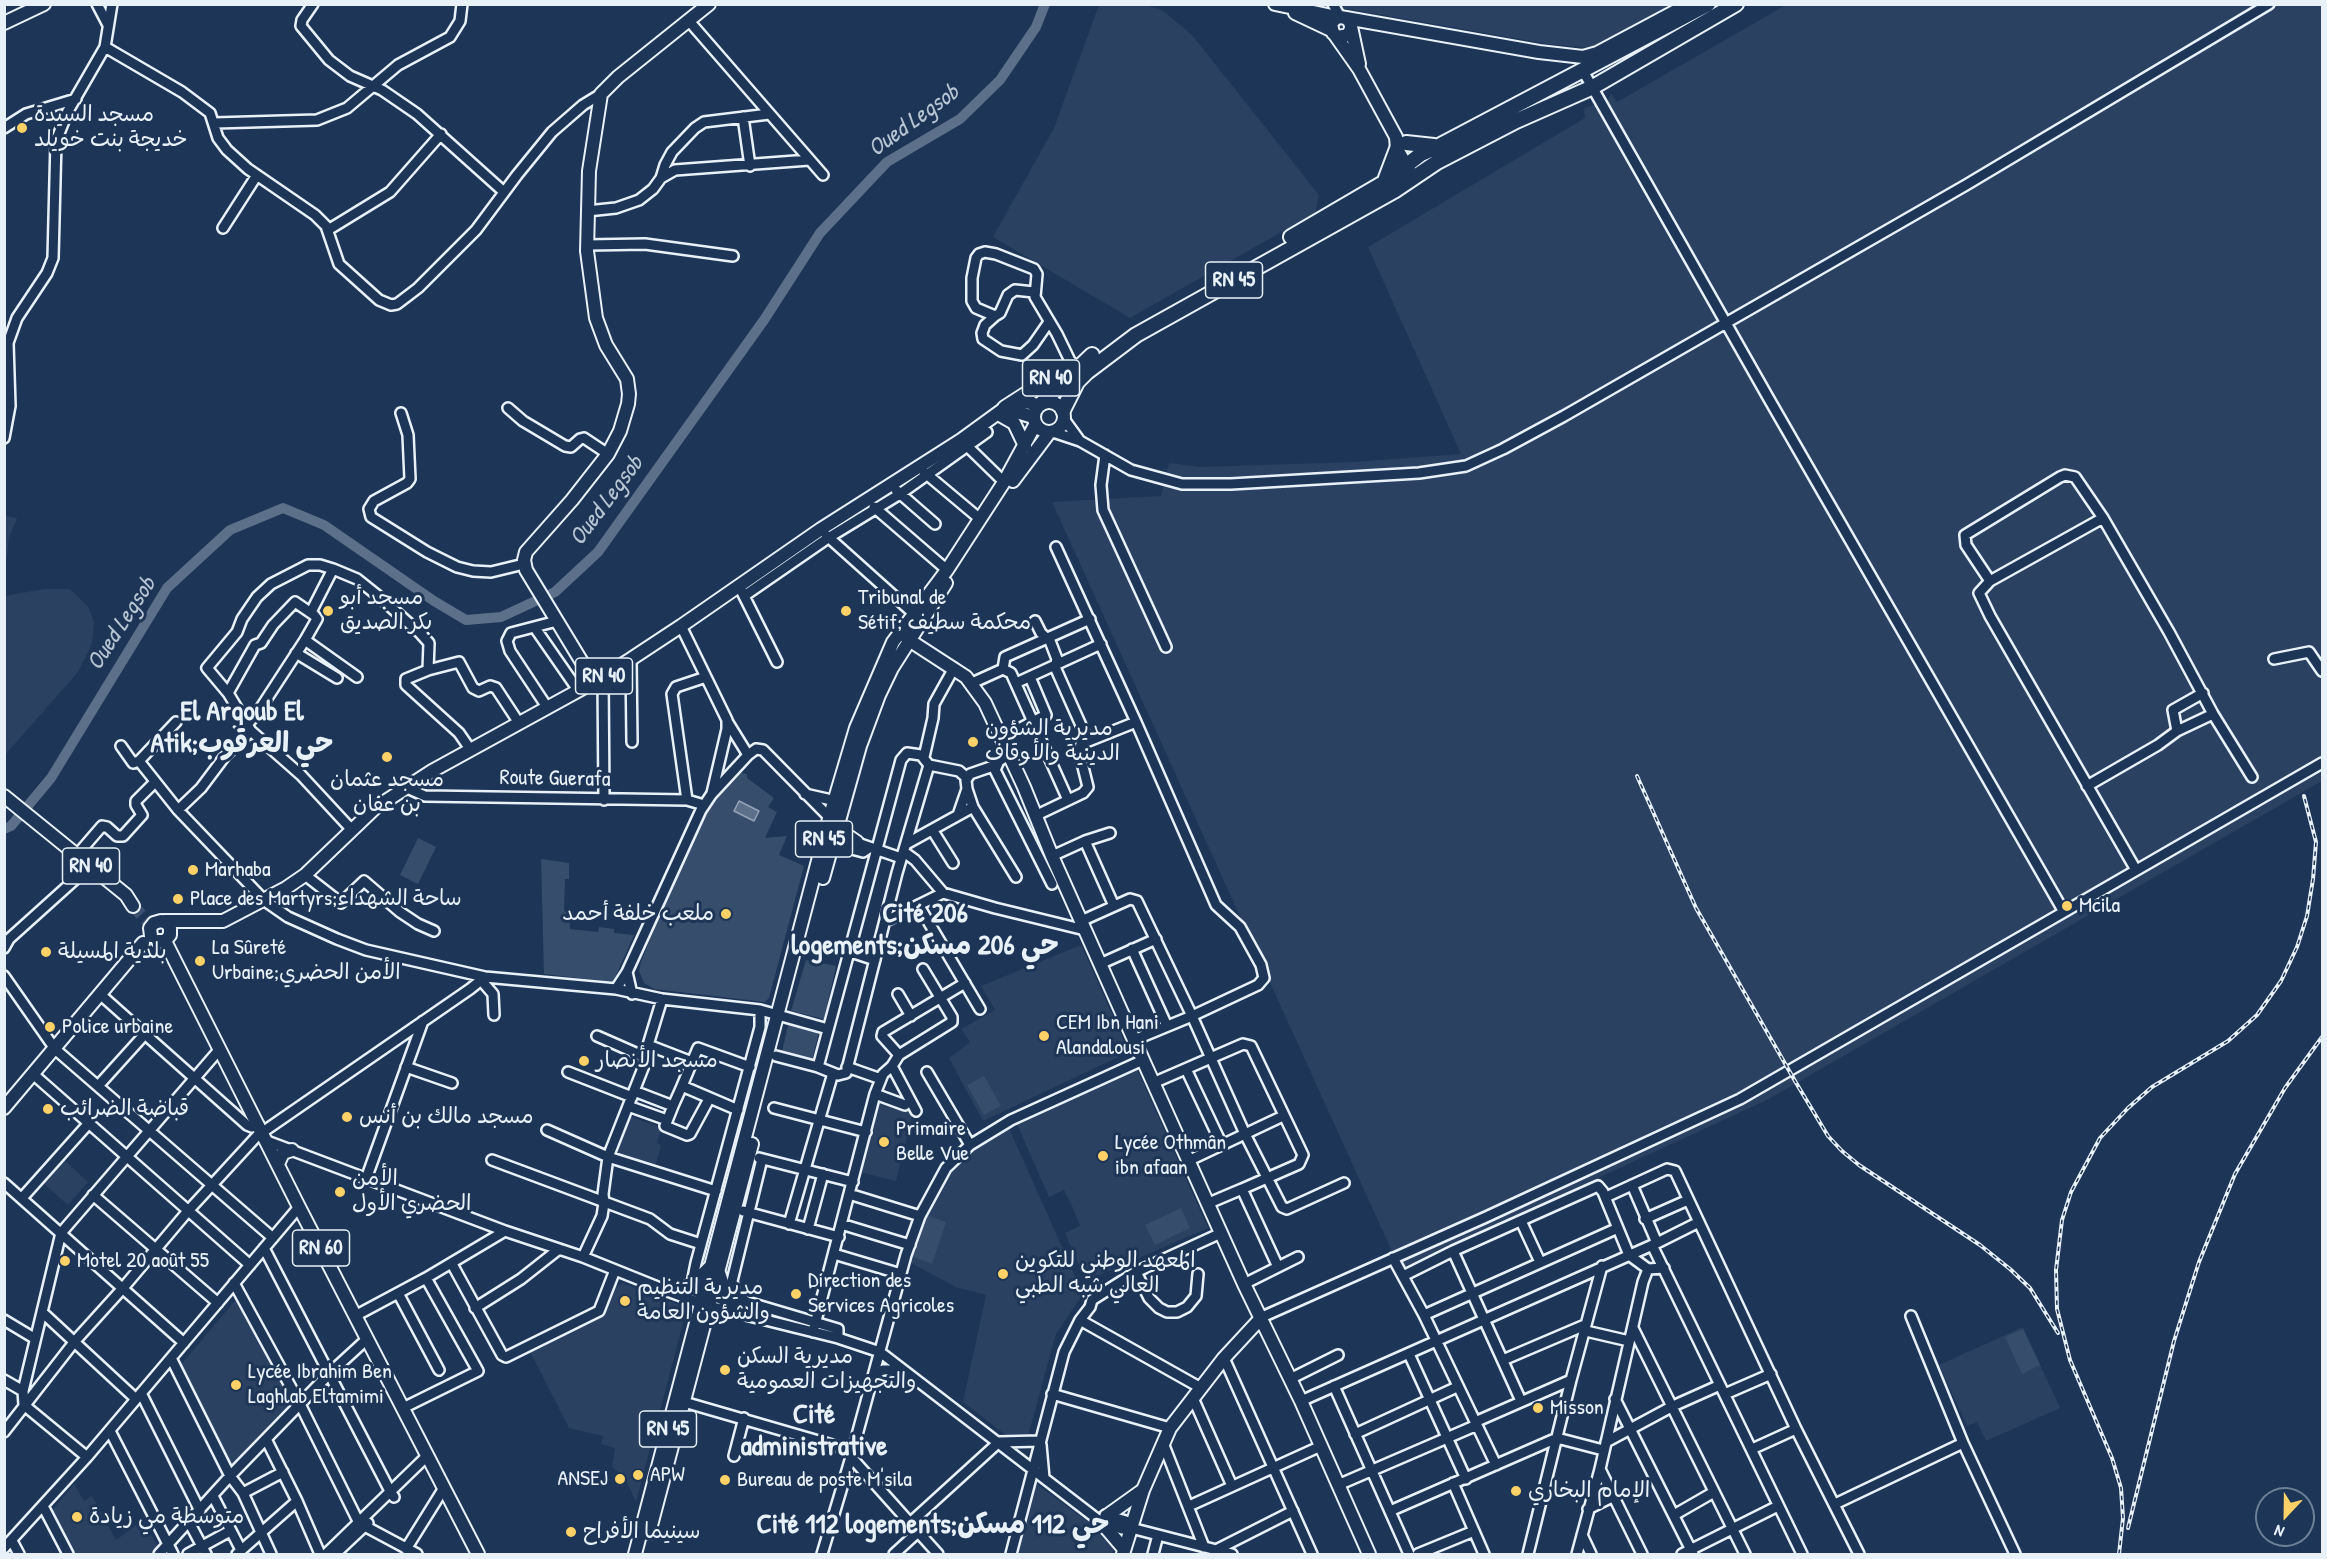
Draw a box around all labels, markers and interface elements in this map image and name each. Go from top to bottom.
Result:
water label: Oued Legsob [863,78,965,164]
place label: مسجد السيدة خديجة بنت خويلد [34,102,188,154]
marker: مسجد السيدة خديجة بنت خويلد [15,121,29,135]
road number: RN 45 [1206,262,1262,298]
road number: RN 40 [1022,360,1080,396]
water label: Oued Legsob [564,450,650,552]
water label: Oued Legsob [81,572,163,676]
place label: مسجد أبو بكر الصديق [340,585,432,636]
place label: Tribunal de Sétif; محكمة سطيف [858,585,1031,636]
marker: مسجد أبو بكر الصديق [321,604,335,618]
marker: Tribunal de Sétif; محكمة سطيف [839,604,853,618]
road number: RN 40 [576,658,632,694]
district label: El Argoub El Atik;حي العرقوب [151,696,333,762]
place label: مديرية الشؤون الدينية والأوقاف [985,716,1120,768]
marker: مديرية الشؤون الدينية والأوقاف [966,735,980,749]
marker: مسجد عثمان بن عفان [380,750,394,764]
street label: Route Guerafa [499,765,611,793]
place label: مسجد عثمان بن عفان [330,767,444,818]
road number: RN 45 [796,821,852,857]
road number: RN 40 [62,848,119,884]
place label: Marhaba [205,857,271,883]
marker: Marhaba [186,863,200,877]
place label: Place des Martyrs;ساحة الشهداء [190,886,462,912]
marker: Place des Martyrs;ساحة الشهداء [171,892,185,906]
place label: Mcila [2079,893,2120,919]
district label: Cité 206 logements;حي 206 مسكن [791,898,1059,964]
marker: Mcila [2060,899,2074,913]
place label: ملعب خلفة أحمد [562,901,714,927]
marker: ملعب خلفة أحمد [719,907,733,921]
place label: La Sûreté Urbaine;الأمن الحضري [212,935,401,986]
place label: بلدية المسيلة [58,939,167,965]
marker: بلدية المسيلة [39,945,53,959]
marker: La Sûreté Urbaine;الأمن الحضري [193,954,207,968]
place label: CEM Ibn Hani Alandalousi [1056,1010,1159,1062]
place label: Police urbaine [62,1014,173,1040]
marker: Police urbaine [43,1020,57,1034]
marker: CEM Ibn Hani Alandalousi [1037,1029,1051,1043]
place label: مسجد الأنصار [596,1048,718,1074]
marker: مسجد الأنصار [577,1054,591,1068]
place label: قباضة الضرائب [60,1096,189,1122]
marker: قباضة الضرائب [41,1102,55,1116]
place label: مسجد مالك بن أنس [359,1104,534,1130]
marker: مسجد مالك بن أنس [340,1110,354,1124]
place label: Primaire Belle Vue [896,1116,969,1168]
place label: Lycée Othmân ibn afaan [1115,1130,1226,1182]
marker: Primaire Belle Vue [877,1135,891,1149]
marker: Lycée Othmân ibn afaan [1096,1149,1110,1163]
place label: الأمن الحضري الأول [352,1166,471,1218]
marker: الأمن الحضري الأول [333,1185,347,1199]
road number: RN 60 [292,1230,350,1266]
place label: Motel 20 août 55 [77,1248,209,1274]
place label: المعهد الوطني للتكوين العالي شبه الطبي [1015,1248,1196,1300]
marker: Motel 20 août 55 [58,1254,72,1268]
marker: المعهد الوطني للتكوين العالي شبه الطبي [996,1267,1010,1281]
place label: Direction des Services Agricoles [808,1268,954,1320]
place label: مديرية التنظيم والشؤون العامة [637,1275,770,1326]
marker: Direction des Services Agricoles [789,1287,803,1301]
marker: مديرية التنظيم والشؤون العامة [618,1294,632,1308]
place label: مديرية السكن والتجهيزات العمومية [737,1344,916,1396]
place label: Lycée Ibrahim Ben Laghlab Eltamimi [248,1359,392,1410]
marker: مديرية السكن والتجهيزات العمومية [718,1363,732,1377]
marker: Lycée Ibrahim Ben Laghlab Eltamimi [229,1378,243,1392]
place label: Misson [1550,1395,1604,1421]
district label: Cité administrative [741,1399,887,1465]
marker: Misson [1531,1401,1545,1415]
road number: RN 45 [640,1411,696,1447]
place label: APW [650,1462,685,1488]
place label: ANSEJ [558,1466,608,1492]
place label: Bureau de poste M'sila [737,1467,912,1493]
marker: APW [631,1468,645,1482]
marker: ANSEJ [613,1472,627,1486]
marker: Bureau de poste M'sila [718,1473,732,1487]
place label: الإمام البخاري [1528,1478,1650,1504]
marker: الإمام البخاري [1509,1484,1523,1498]
north arrow [2255,1487,2315,1547]
place label: متوسطة مي زيادة [89,1504,244,1530]
district label: Cité 112 logements;حي 112 مسكن [757,1509,1109,1543]
marker: متوسطة مي زيادة [70,1510,84,1524]
place label: سينيما الأفراح [583,1519,700,1545]
text: N [2271,1520,2287,1544]
marker: سينيما الأفراح [564,1525,578,1539]

